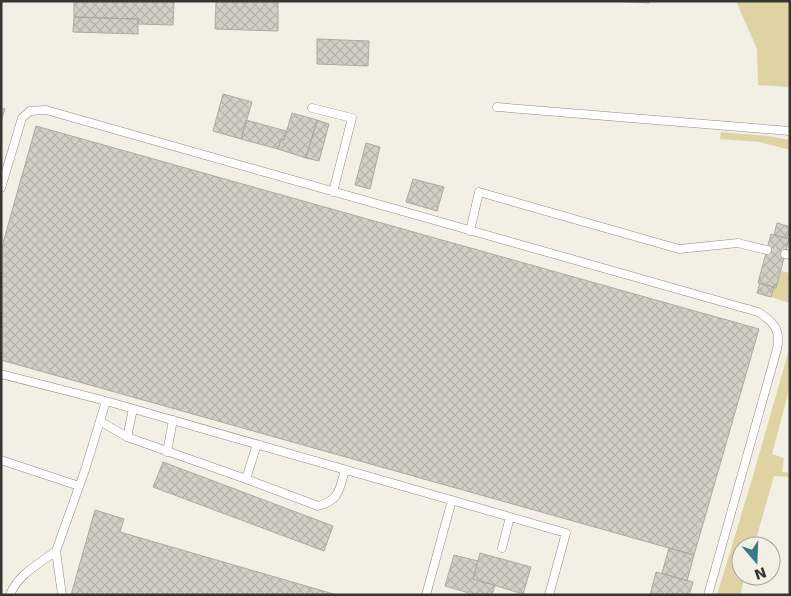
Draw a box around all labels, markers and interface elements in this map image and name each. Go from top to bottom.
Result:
north arrow [731,536,781,586]
text: N [752,564,768,583]

